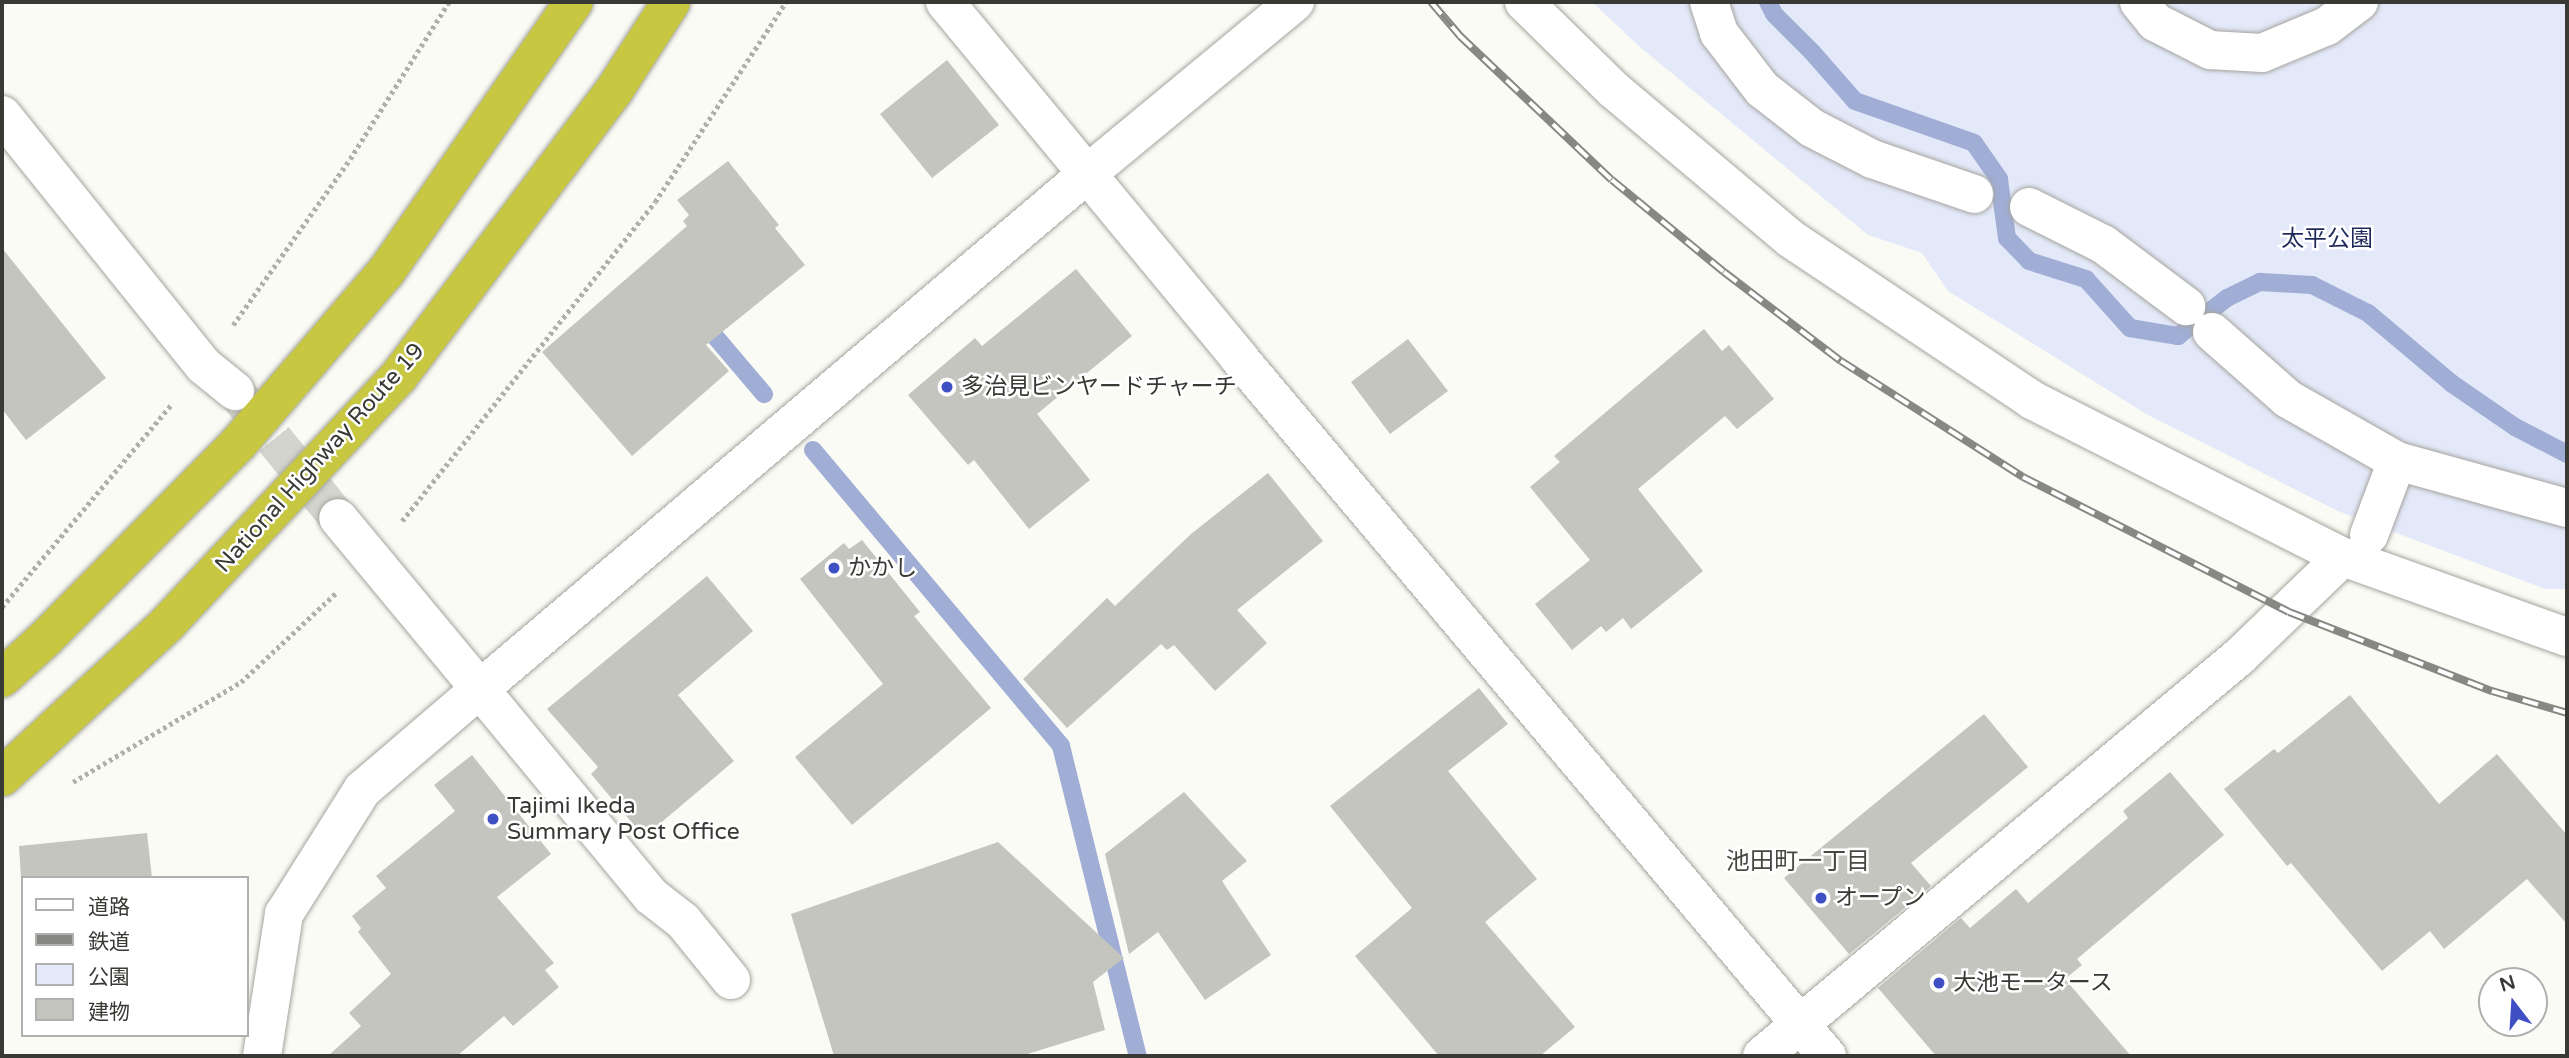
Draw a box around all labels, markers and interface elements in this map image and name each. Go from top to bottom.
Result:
park label: 太平公園 [2281,225,2373,253]
street label: National Highway Route 19 [210,338,430,578]
place label: 多治見ビンヤードチャーチ [961,373,1237,401]
marker: 多治見ビンヤードチャーチ [939,379,955,395]
place label: かかし [848,554,917,582]
marker: かかし [826,560,842,576]
place label: Tajimi Ikeda Summary Post Office [507,792,740,846]
marker: Tajimi Ikeda Summary Post Office [485,811,501,827]
district label: 池田町一丁目 [1726,848,1870,876]
legend [21,876,248,1037]
place label: オープン [1835,884,1927,912]
marker: オープン [1813,890,1829,906]
text: 道路 [88,895,130,920]
text: 鉄道 [88,930,130,955]
text: 公園 [88,965,130,990]
north arrow [2478,967,2548,1037]
place label: 大池モータース [1953,969,2114,997]
text: N [2497,971,2518,997]
marker: 大池モータース [1931,975,1947,991]
text: 建物 [88,1000,130,1025]

